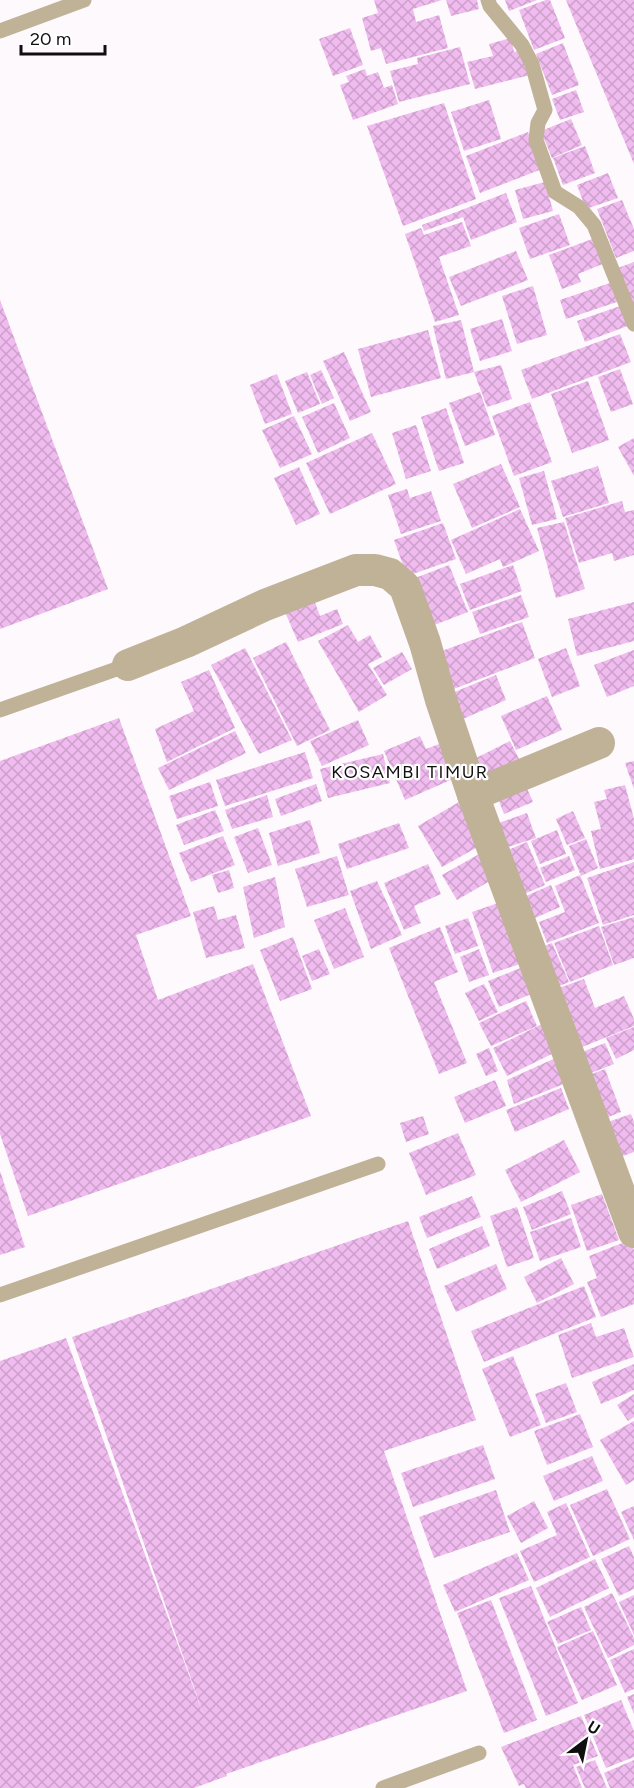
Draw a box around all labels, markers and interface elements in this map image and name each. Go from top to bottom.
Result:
scale bar [21,18,105,56]
text: 20 m [30,28,71,50]
district label: KOSAMBI TIMUR [331,761,489,783]
north arrow [556,1710,616,1770]
text: U [584,1717,603,1739]

